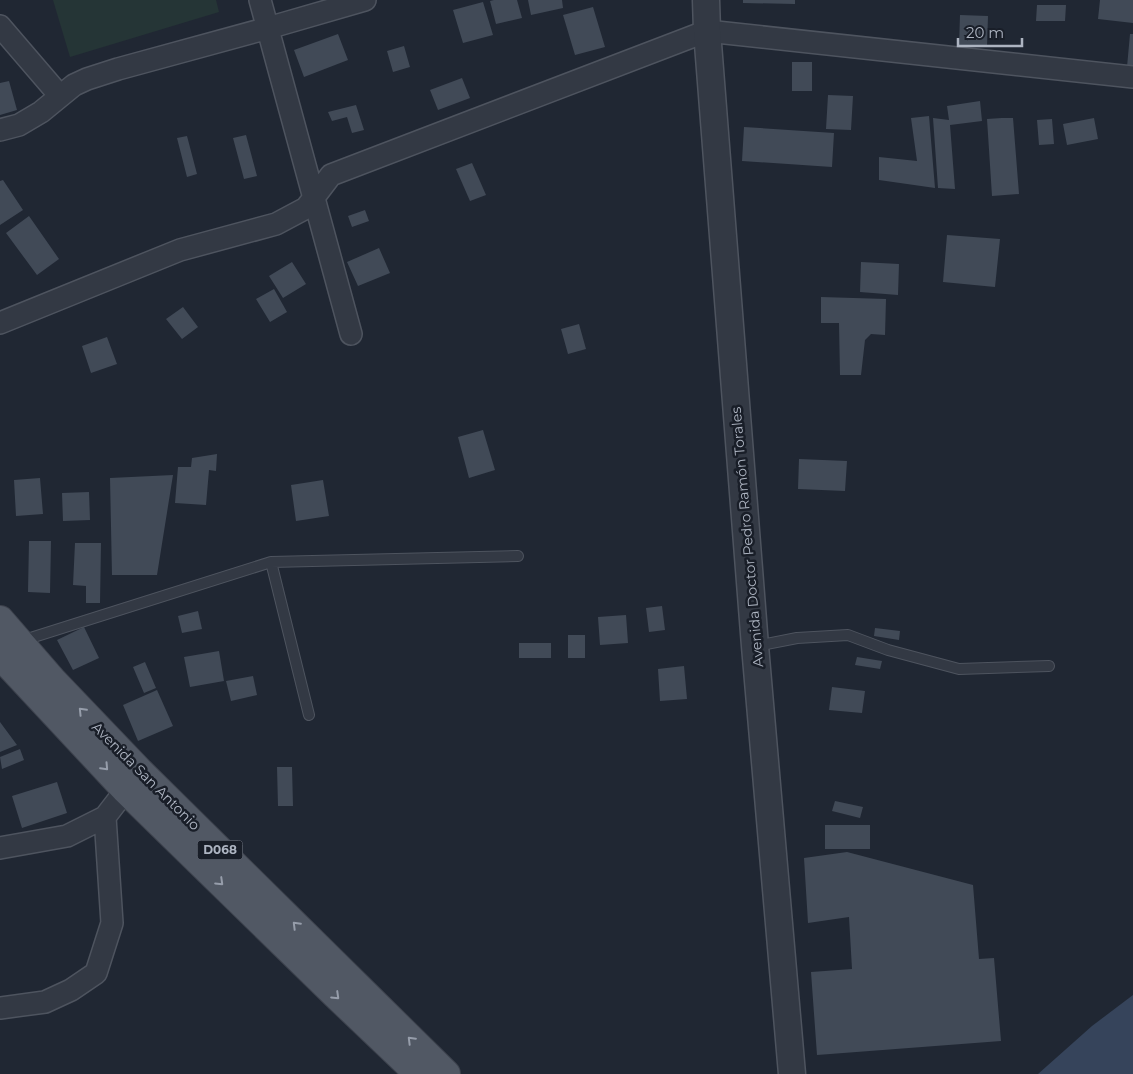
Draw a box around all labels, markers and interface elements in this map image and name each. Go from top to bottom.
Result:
scale bar [958,15,1022,47]
text: 20 m [966,23,1004,42]
street label: Avenida Doctor Pedro Ramón Torales [727,406,767,668]
one-way arrow [79,708,88,717]
street label: Avenida San Antonio [88,718,204,834]
one-way arrow [99,762,108,771]
road number: D068 [198,840,242,860]
one-way arrow [214,876,223,885]
one-way arrow [293,922,302,931]
one-way arrow [331,990,340,999]
one-way arrow [408,1037,417,1046]

